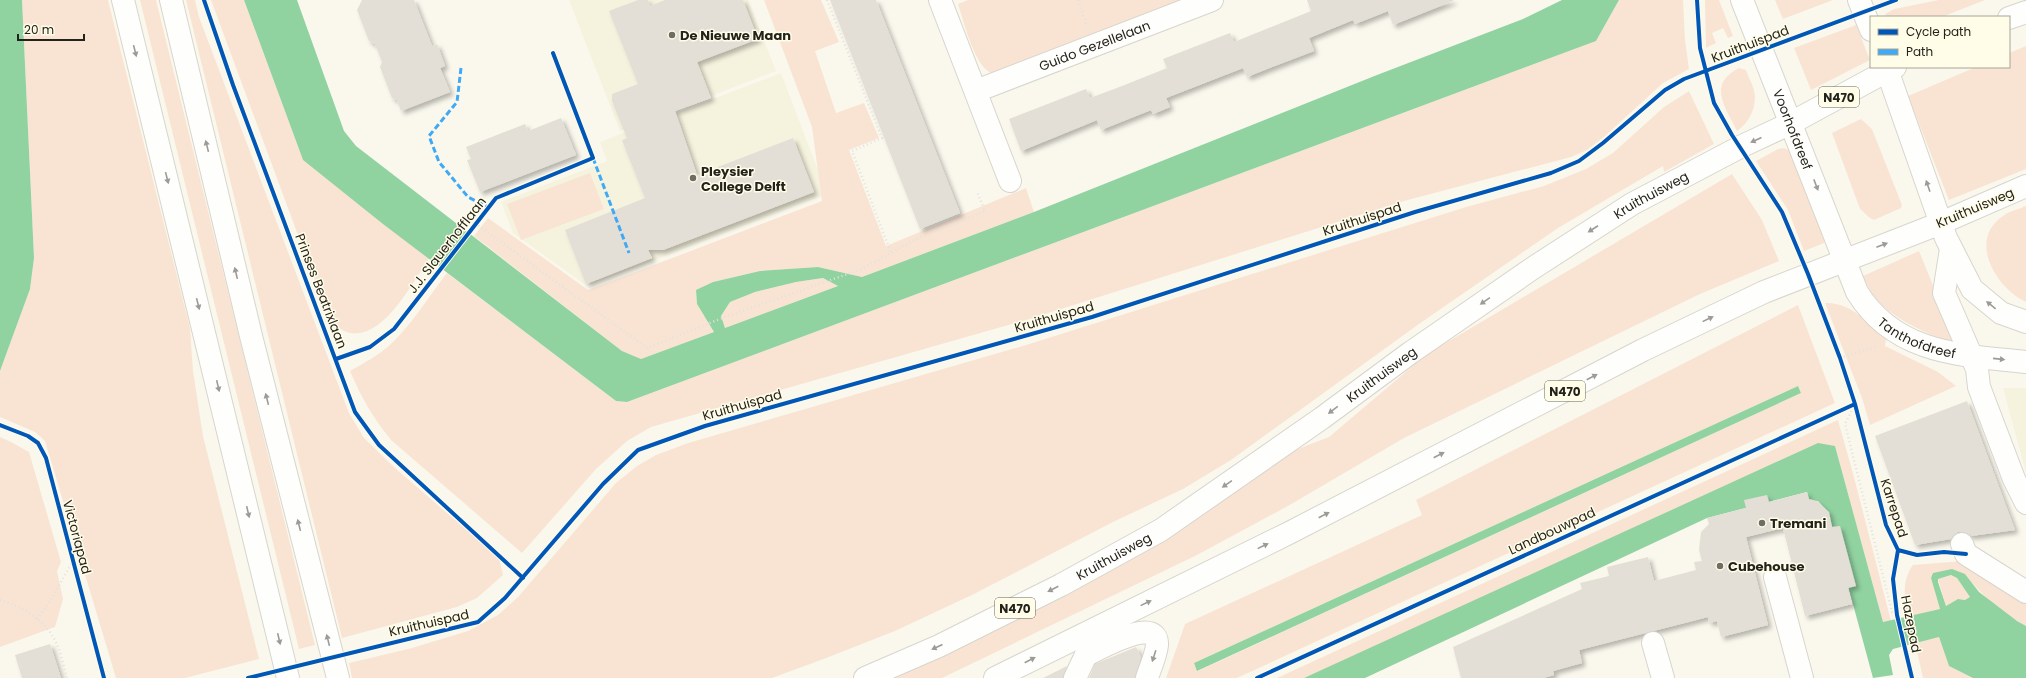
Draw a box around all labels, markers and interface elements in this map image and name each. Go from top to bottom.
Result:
street label: Guido Gezellelaan [1036,15,1153,75]
scale bar [18,16,84,42]
legend [1870,16,2010,68]
street label: Kruithuispad [1708,20,1792,68]
text: 20 m [24,21,54,38]
text: Cycle path [1906,23,1971,40]
place label: De Nieuwe Maan [680,26,791,45]
marker: De Nieuwe Maan [667,30,677,40]
text: Path [1906,43,1933,60]
one-way arrow [133,45,139,58]
street label: Voorhofdreef [1768,86,1817,173]
road number: N470 [1819,87,1859,107]
one-way arrow [1750,137,1762,143]
one-way arrow [203,140,209,153]
place label: Pleysier College Delft [701,162,786,196]
street label: Kruithuisweg [1610,166,1692,223]
one-way arrow [164,171,170,184]
marker: Pleysier College Delft [688,173,698,183]
one-way arrow [1813,180,1819,192]
one-way arrow [1925,180,1931,192]
street label: Kruithuisweg [1933,183,2017,233]
street label: J.J. Slauerhofflaan [403,193,491,297]
street label: Kruithuispad [1320,197,1404,241]
one-way arrow [1587,226,1599,233]
street label: Prinses Beatrixlaan [290,231,352,351]
one-way arrow [1876,242,1888,248]
one-way arrow [233,267,239,279]
street label: Kruithuispad [1012,297,1096,337]
one-way arrow [1480,297,1490,305]
one-way arrow [195,298,201,310]
one-way arrow [1986,301,1997,310]
street label: Tanthofdreef [1874,313,1958,363]
one-way arrow [1703,316,1714,322]
street label: Kruithuisweg [1342,342,1420,407]
one-way arrow [1993,356,2005,362]
one-way arrow [1586,373,1598,380]
one-way arrow [215,380,221,392]
road number: N470 [1545,381,1585,401]
street label: Kruithuispad [700,385,784,425]
one-way arrow [264,393,270,405]
one-way arrow [1328,406,1339,414]
one-way arrow [1433,452,1445,459]
street label: Karrepad [1876,476,1912,540]
one-way arrow [1222,480,1232,488]
street label: Victoriapad [58,498,96,576]
street label: Landbouwpad [1505,503,1599,559]
one-way arrow [246,506,252,519]
one-way arrow [1318,512,1329,518]
place label: Tremani [1770,514,1827,533]
marker: Tremani [1757,518,1767,528]
one-way arrow [296,519,302,531]
street label: Kruithuisweg [1073,528,1155,584]
one-way arrow [1257,543,1269,549]
place label: Cubehouse [1728,557,1805,576]
marker: Cubehouse [1715,561,1725,571]
one-way arrow [1047,586,1059,592]
street label: Hazepad [1896,594,1926,654]
road number: N470 [995,598,1035,618]
one-way arrow [1140,599,1152,606]
street label: Kruithuispad [387,605,471,641]
one-way arrow [276,633,282,645]
one-way arrow [325,634,331,646]
one-way arrow [931,644,942,650]
one-way arrow [1151,650,1157,662]
one-way arrow [1024,657,1035,664]

